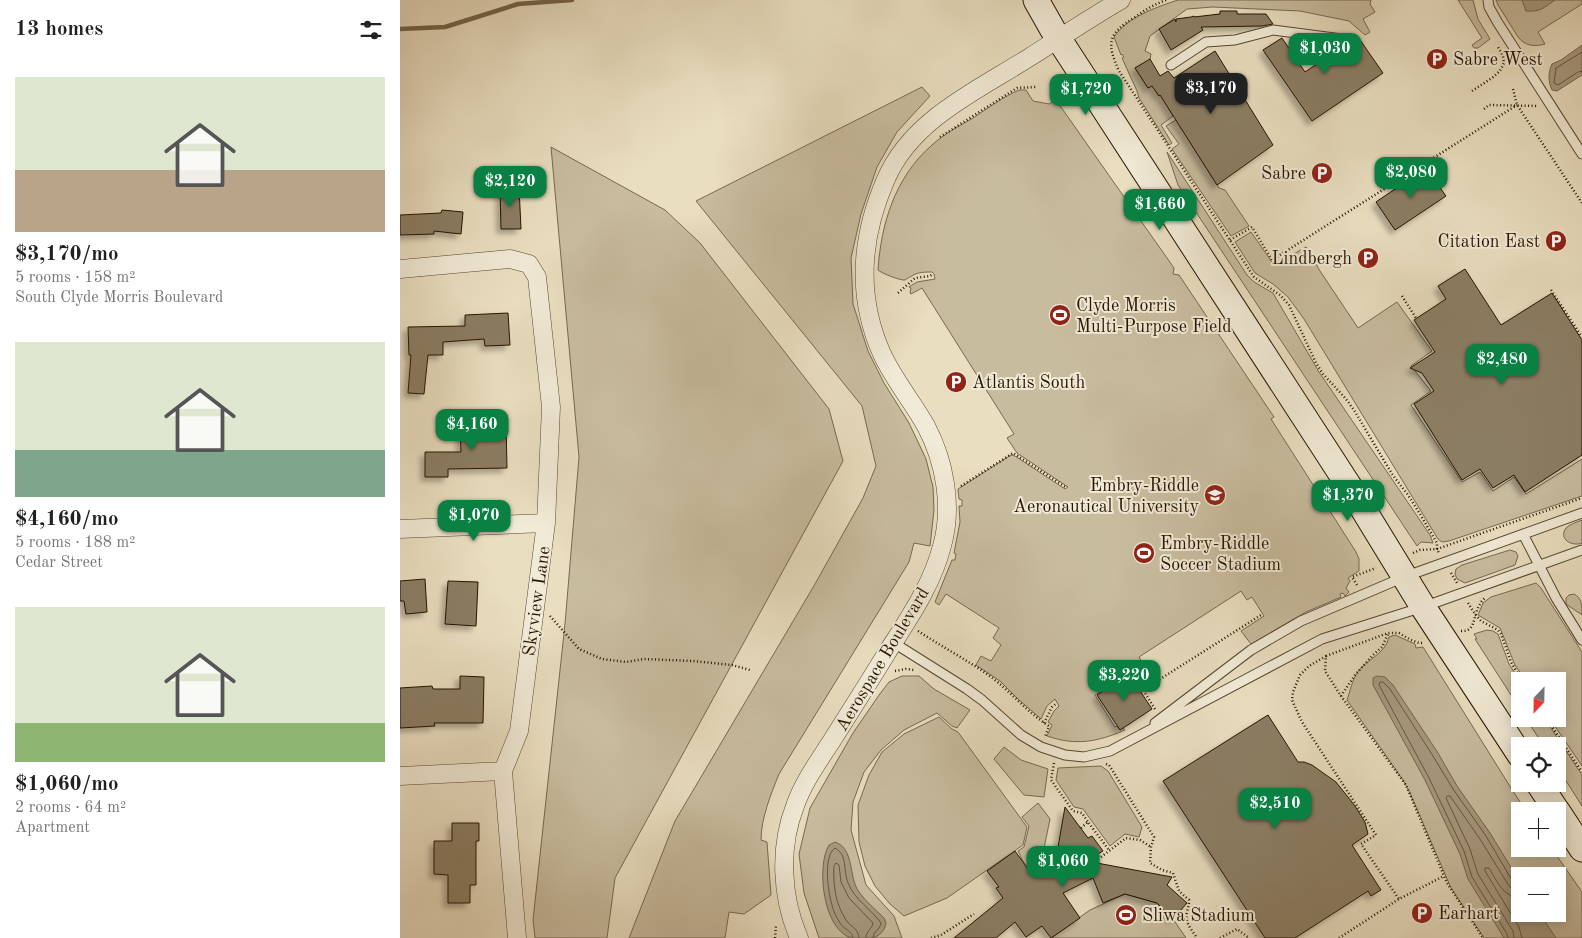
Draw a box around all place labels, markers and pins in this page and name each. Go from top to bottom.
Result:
pin: $1,030 [1284,32,1366,75]
parking icon: Sabre West [1425,47,1449,71]
place label: Sabre West [1453,51,1543,69]
pin: $3,170 [1170,72,1252,115]
pin: $1,720 [1045,74,1127,116]
pin: $2,080 [1370,156,1452,199]
parking icon: Sabre [1310,161,1334,185]
place label: Sabre [1261,165,1306,183]
pin: $2,120 [469,166,551,208]
pin: $1,660 [1119,188,1201,231]
parking icon: Citation East [1544,229,1568,253]
place label: Citation East [1438,233,1540,251]
parking icon: Lindbergh [1356,246,1380,270]
place label: Lindbergh [1272,250,1352,268]
place label: Clyde Morris Multi-Purpose Field [1076,297,1232,336]
sports icon: Clyde Morris Multi-Purpose Field [1048,303,1072,327]
pin: $2,480 [1461,344,1543,386]
parking icon: Atlantis South [944,370,968,394]
place label: Atlantis South [972,374,1086,392]
pin: $4,160 [431,408,513,451]
place label: Embry-Riddle Aeronautical University [1013,477,1199,516]
pin: $1,370 [1307,480,1389,522]
school or university icon: Embry-Riddle Aeronautical University [1203,483,1227,507]
pin: $1,070 [433,500,515,542]
place label: Embry-Riddle Soccer Stadium [1160,535,1281,574]
sports icon: Embry-Riddle Soccer Stadium [1132,541,1156,565]
pin: $3,220 [1083,660,1165,702]
pin: $2,510 [1234,788,1316,830]
pin: $1,060 [1022,846,1104,888]
parking icon: Earhart [1410,901,1434,925]
sports icon: Sliwa Stadium [1114,903,1138,927]
place label: Earhart [1438,905,1499,923]
place label: Sliwa Stadium [1142,907,1255,925]

